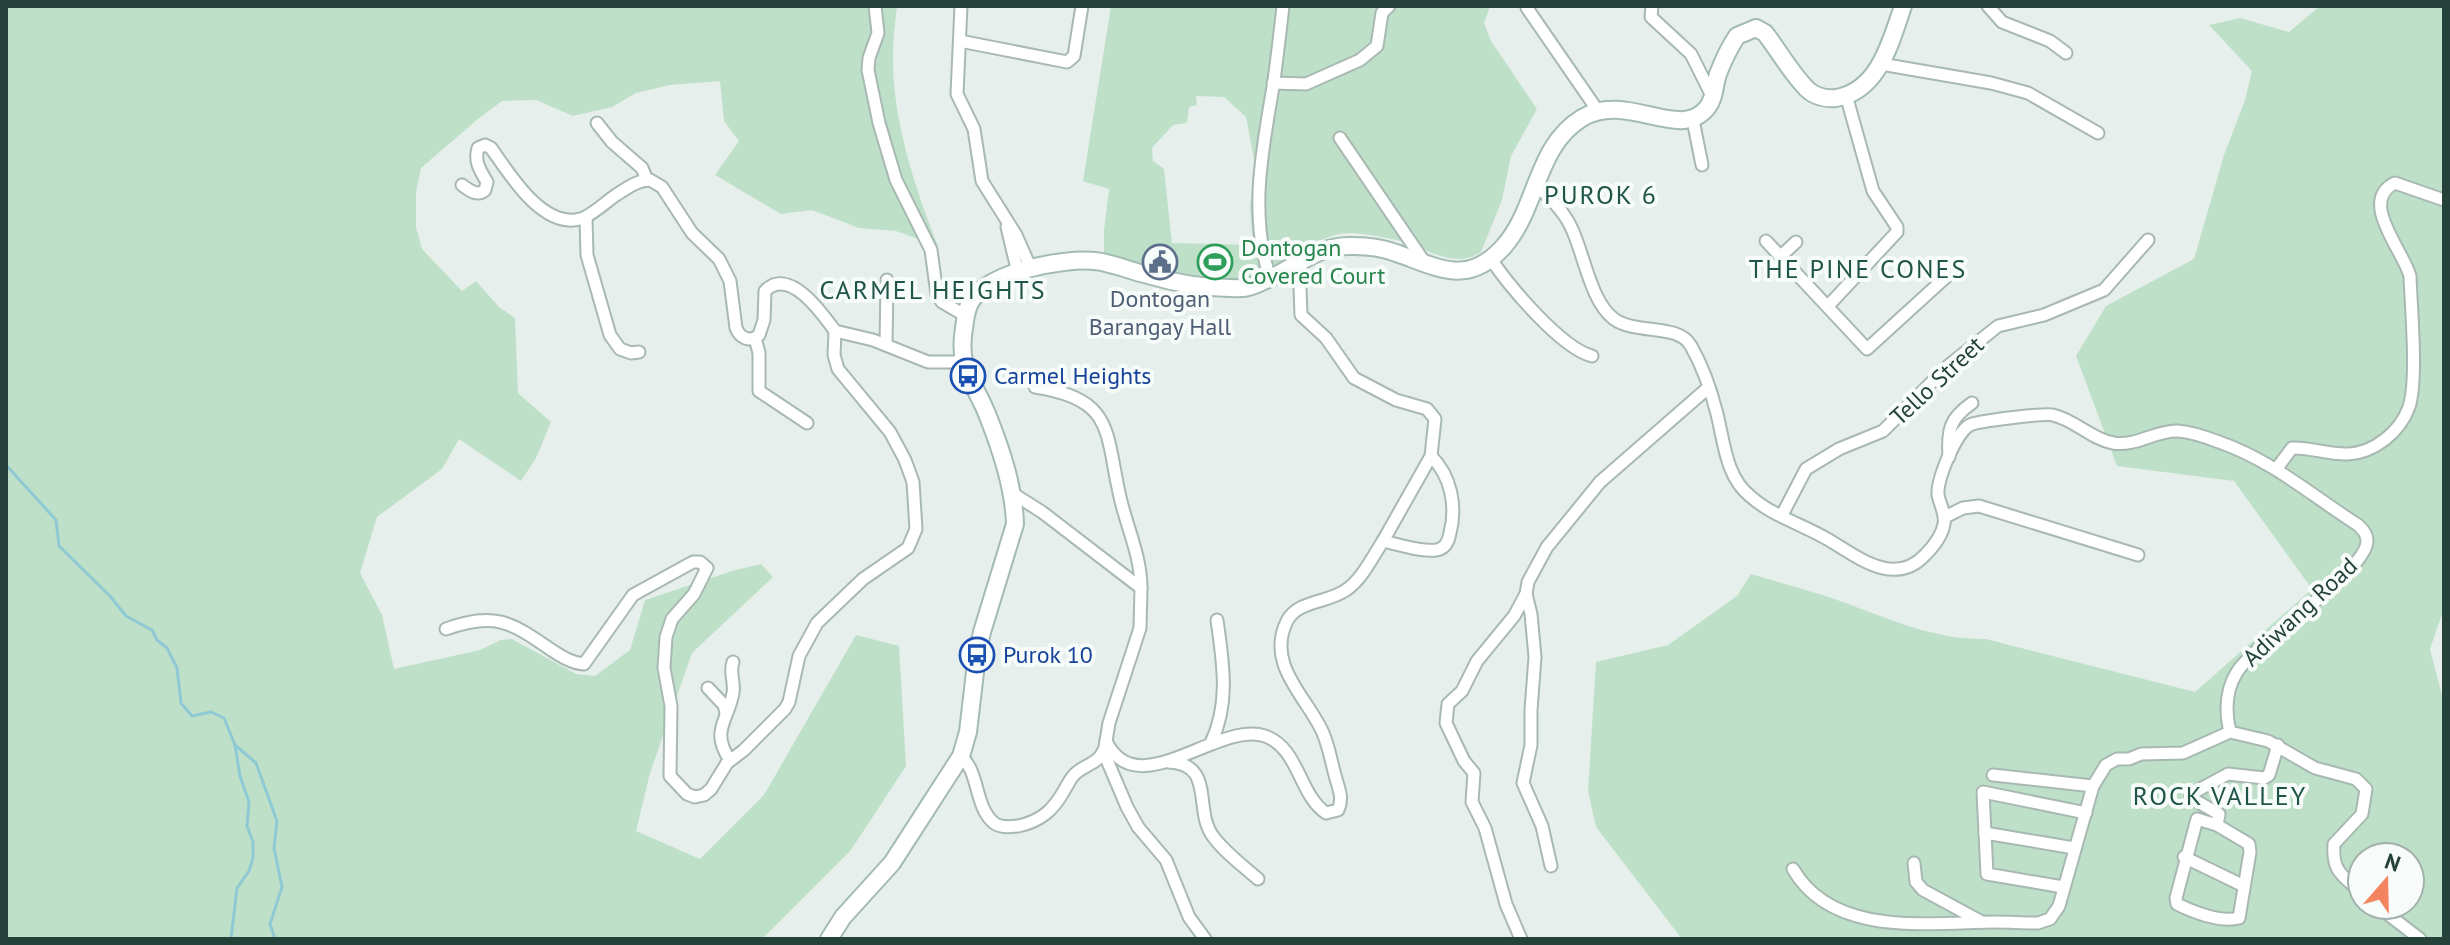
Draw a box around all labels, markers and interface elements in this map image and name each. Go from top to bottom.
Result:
district label: PUROK 6 [1544,178,1658,211]
place label: Dontogan Covered Court [1241,232,1385,291]
public building icon: Dontogan Barangay Hall [1141,243,1179,281]
sports icon: Dontogan Covered Court [1196,243,1234,281]
district label: THE PINE CONES [1749,252,1967,285]
district label: CARMEL HEIGHTS [819,273,1047,306]
place label: Dontogan Barangay Hall [1089,283,1231,342]
street label: Tello Street [1883,329,1990,432]
bus stop icon: Carmel Heights [949,357,987,395]
place label: Carmel Heights [994,360,1151,391]
street label: Adiwang Road [2236,550,2364,673]
bus stop icon: Purok 10 [958,636,996,674]
place label: Purok 10 [1003,639,1093,670]
district label: ROCK VALLEY [2133,779,2307,812]
north arrow [2346,841,2426,921]
text: N [2381,847,2404,878]

